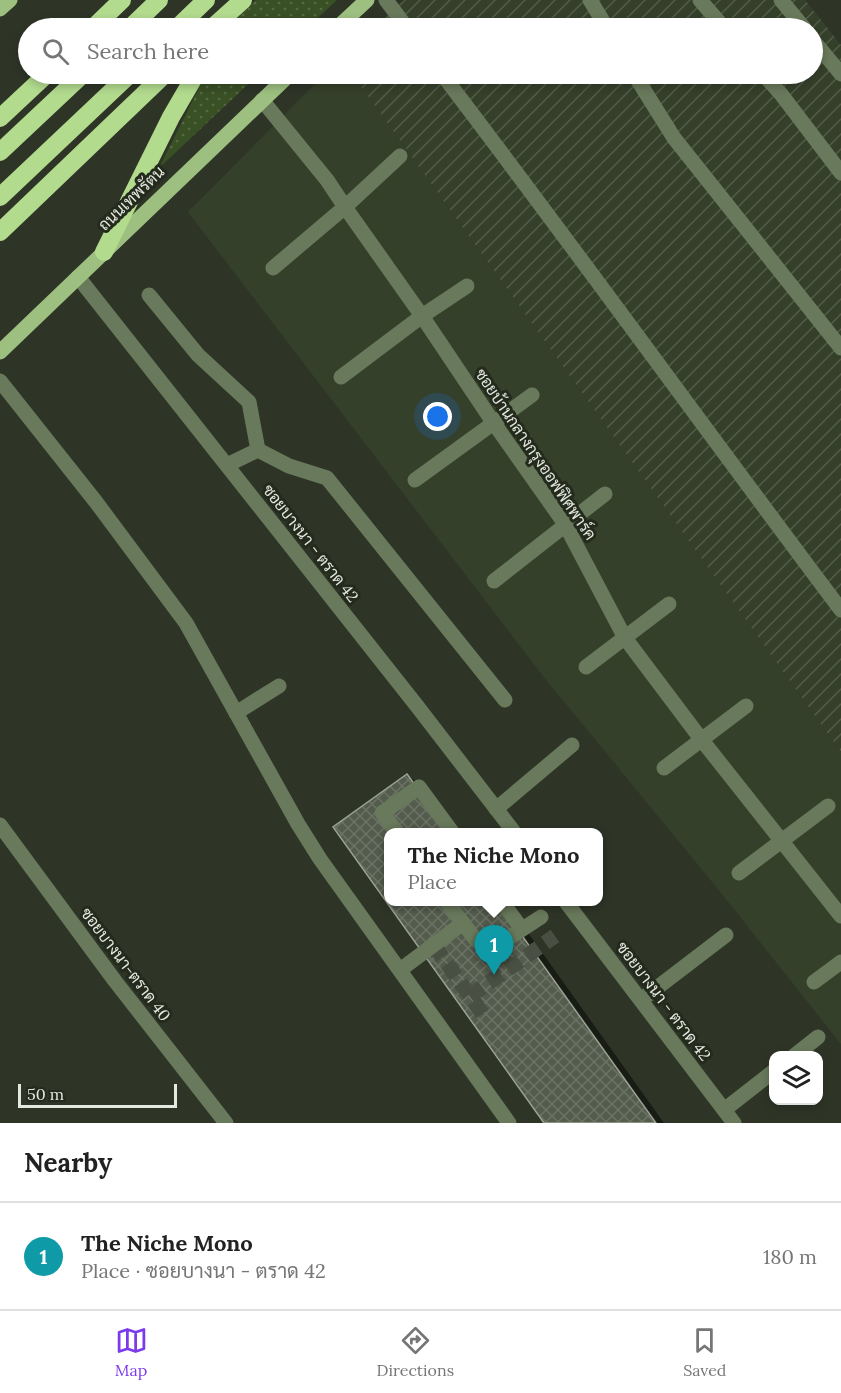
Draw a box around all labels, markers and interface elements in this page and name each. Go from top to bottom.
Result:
search box [18,18,823,84]
icon: search [39,35,72,68]
text: Search here [87,37,209,65]
street label: ถนนเทพรัตน [94,162,168,234]
street label: ซอยบ้านกลางกรุงออฟฟิศพาร์ค [469,363,603,545]
your location [423,402,452,431]
street label: ซอยบางนา - ตราด 42 [259,480,363,606]
popup [384,828,603,906]
text: The Niche Mono [408,841,579,869]
text: Place [408,869,457,894]
street label: ซอยบางนา-ตราด 40 [77,903,175,1025]
pin: 1 [474,926,514,975]
street label: ซอยบางนา - ตราด 42 [613,937,715,1065]
map controls [769,1051,823,1105]
button: layers [769,1051,823,1105]
scale bar [18,1081,177,1108]
text: 50 m [27,1084,64,1104]
text: Nearby [24,1146,112,1179]
text: The Niche Mono [81,1229,253,1257]
text: 1 [39,1244,48,1269]
text: 180 m [763,1244,817,1269]
text: Place · ซอยบางนา - ตราด 42 [81,1258,326,1283]
tab: Map [115,1324,148,1380]
tab: Directions [377,1324,454,1380]
tab: Saved [683,1324,726,1380]

